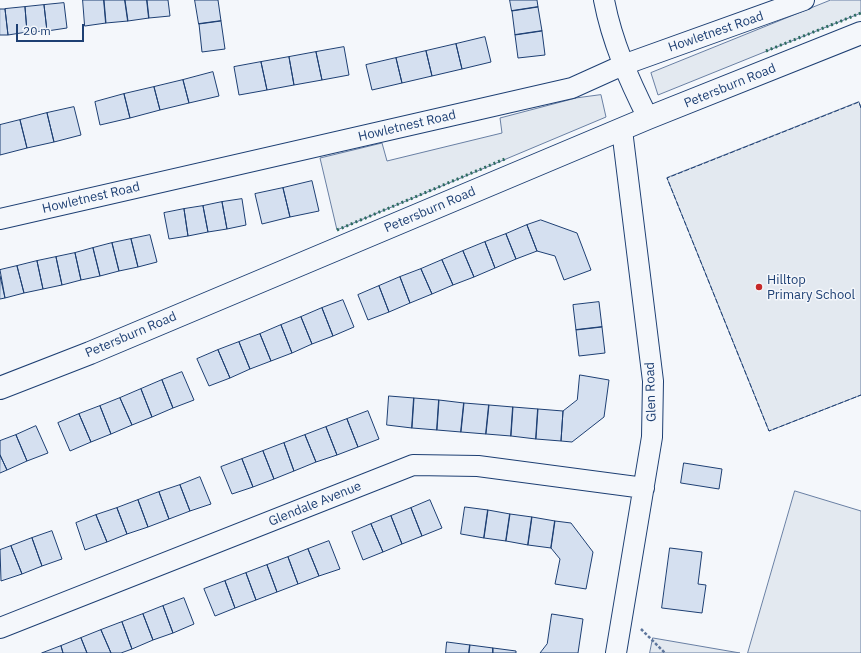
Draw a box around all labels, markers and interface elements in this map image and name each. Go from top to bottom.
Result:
street label: Howletnest Road [666,8,766,56]
scale bar [18,16,86,42]
text: 20 m [23,23,51,38]
street label: Petersburn Road [682,60,778,112]
street label: Howletnest Road [357,107,457,145]
street label: Howletnest Road [41,179,141,217]
street label: Petersburn Road [382,184,478,236]
place label: Hilltop Primary School [767,272,855,303]
marker: Hilltop Primary School [754,282,764,292]
street label: Petersburn Road [83,309,179,361]
street label: Glen Road [642,362,660,422]
street label: Glendale Avenue [266,478,364,530]

